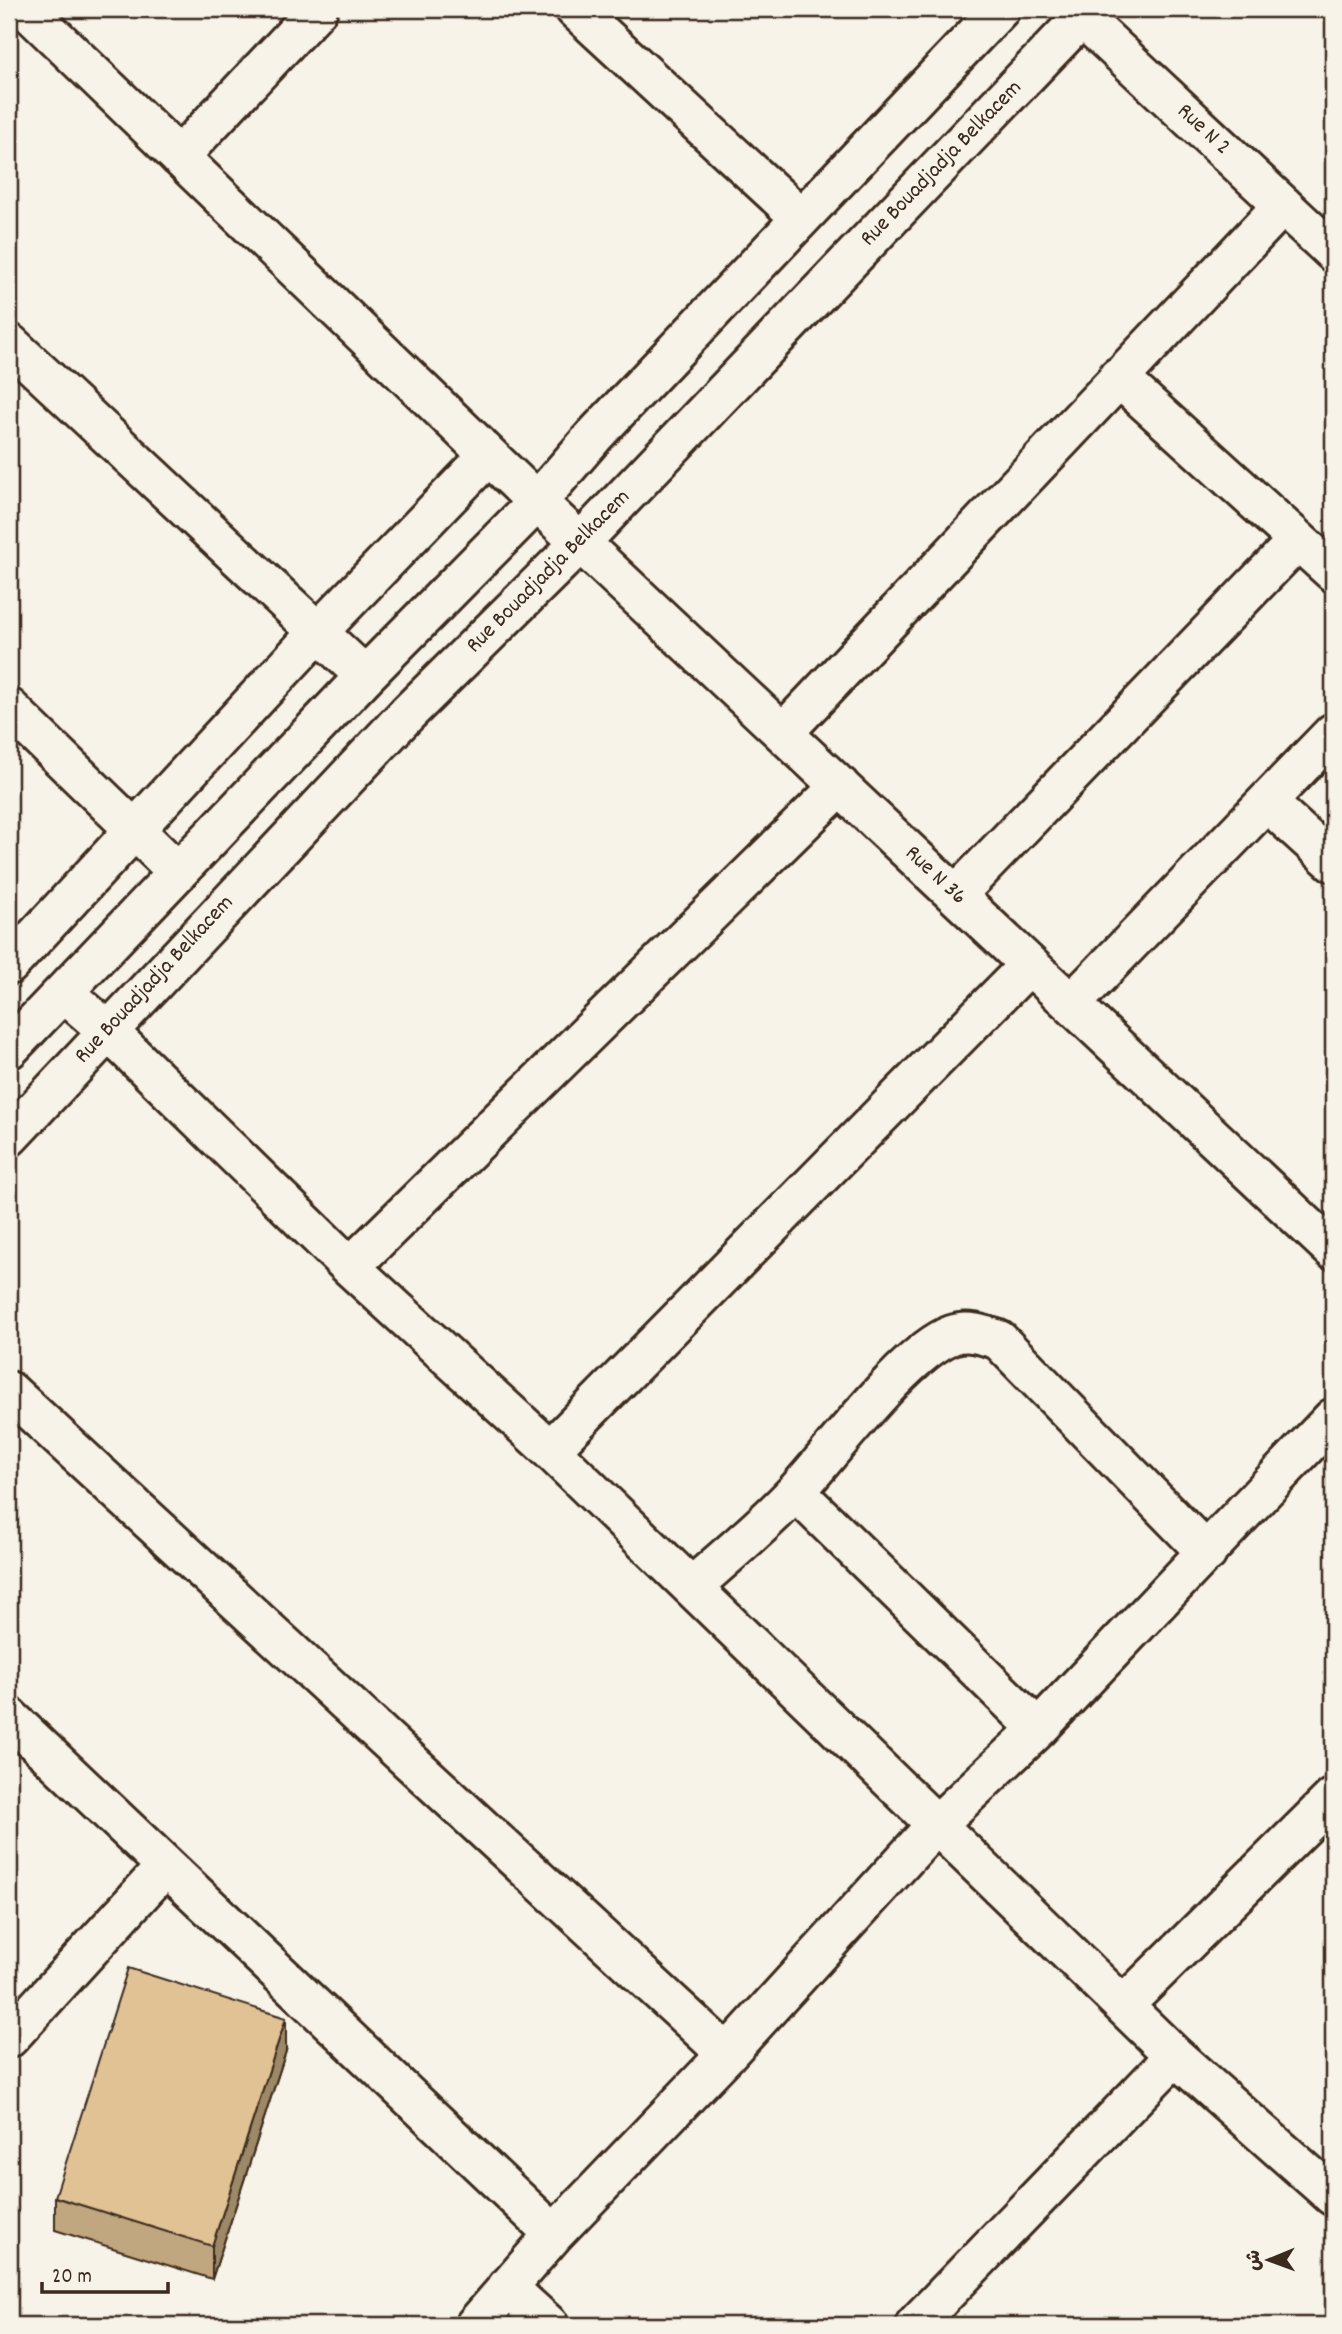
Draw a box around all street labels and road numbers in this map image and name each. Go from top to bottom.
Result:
street label: Rue Bouadjadja Belkacem [853,73,1031,255]
street label: Rue N 2 [1169,96,1237,164]
street label: Rue Bouadjadja Belkacem [459,482,639,662]
street label: Rue N 36 [896,838,974,914]
street label: Rue Bouadjadja Belkacem [68,888,242,1072]

